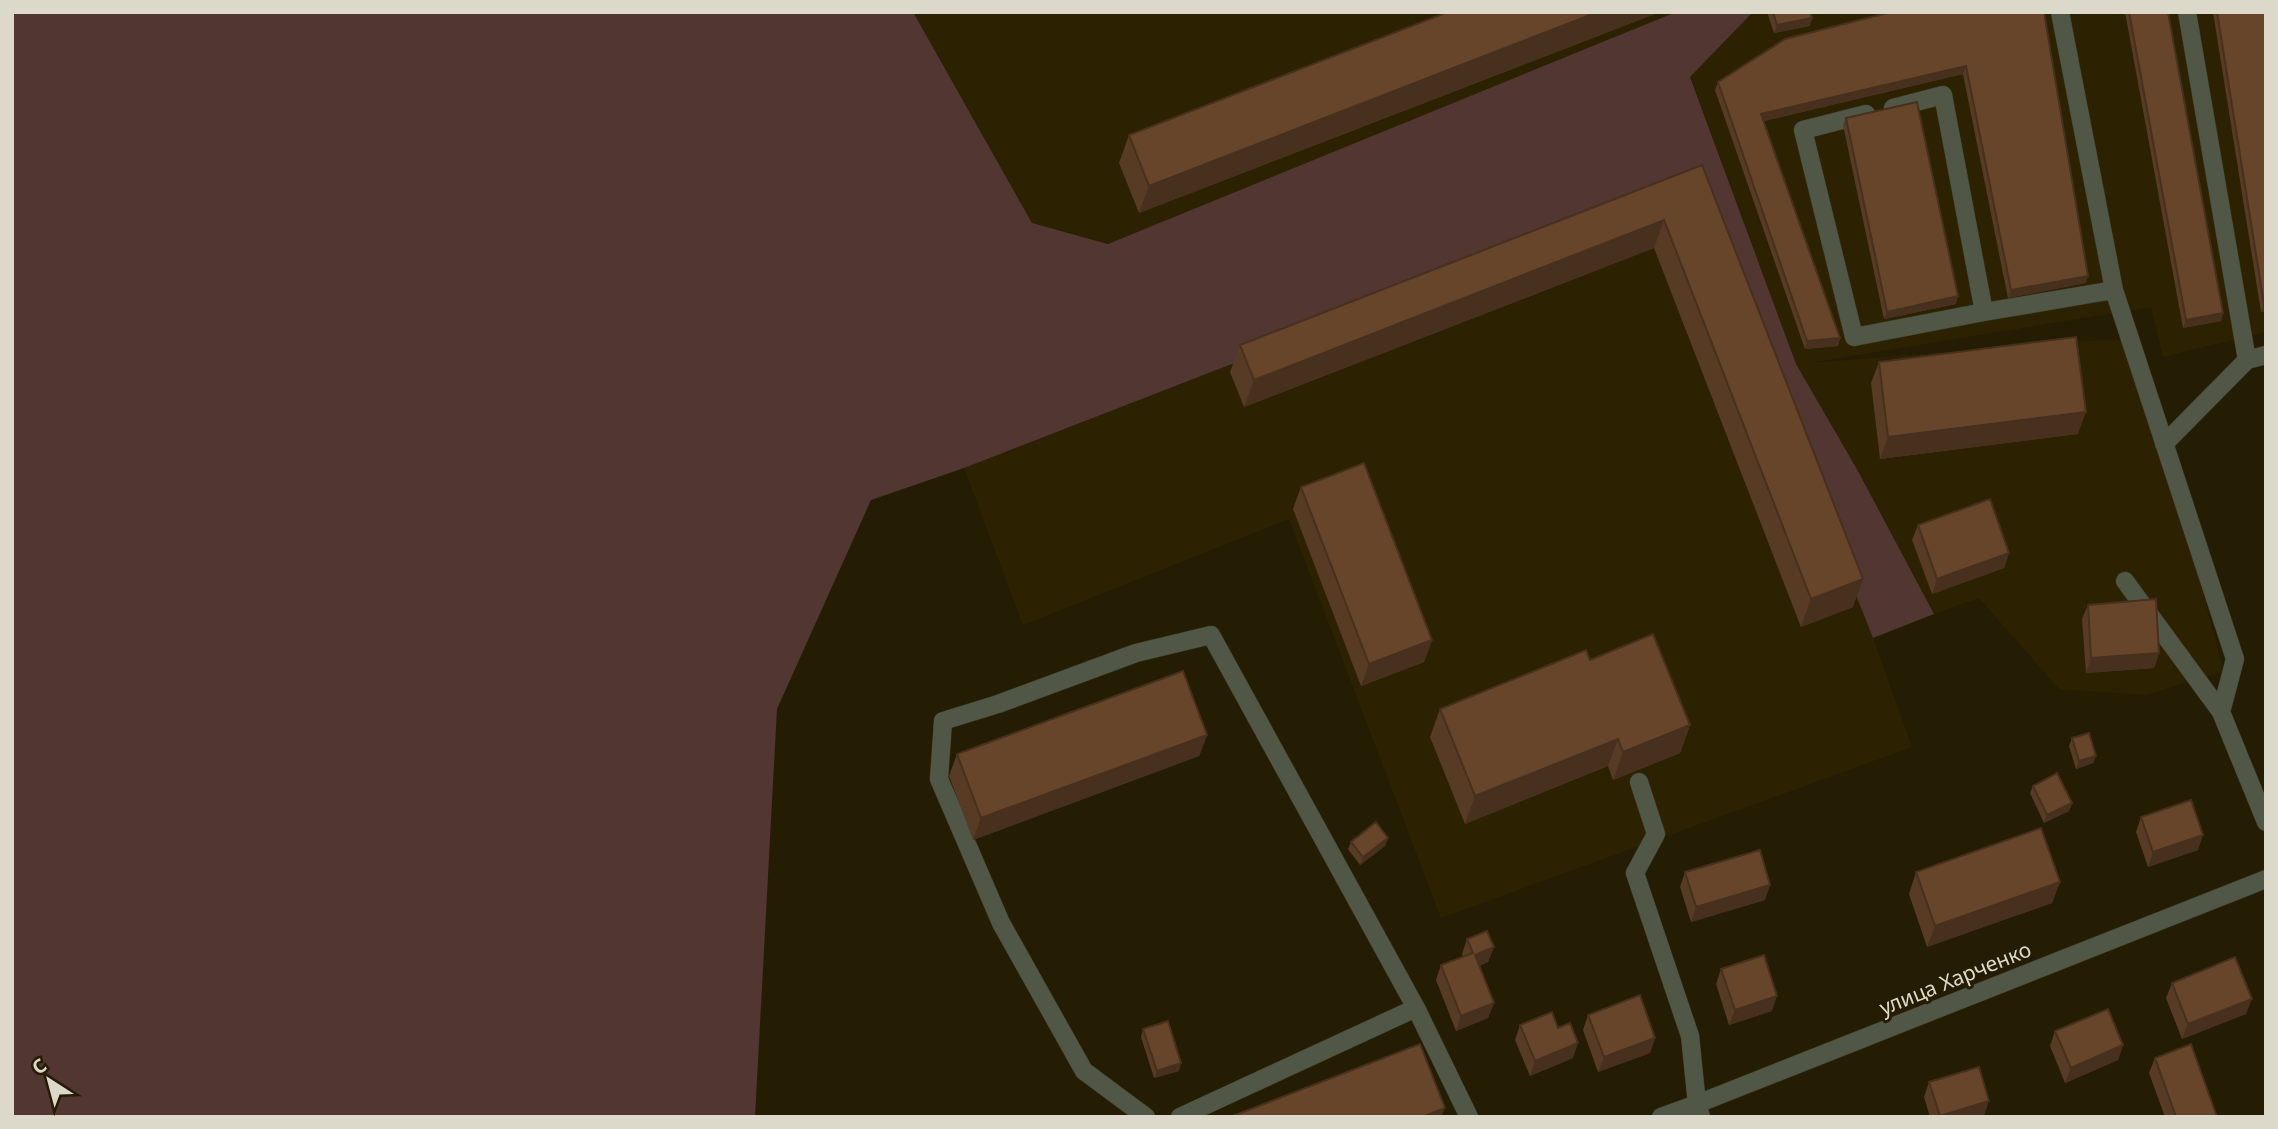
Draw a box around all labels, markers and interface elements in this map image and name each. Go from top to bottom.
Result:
street label: улица Харченко [1875,935,2035,1021]
north arrow [14,1045,84,1115]
text: С [26,1052,52,1080]

